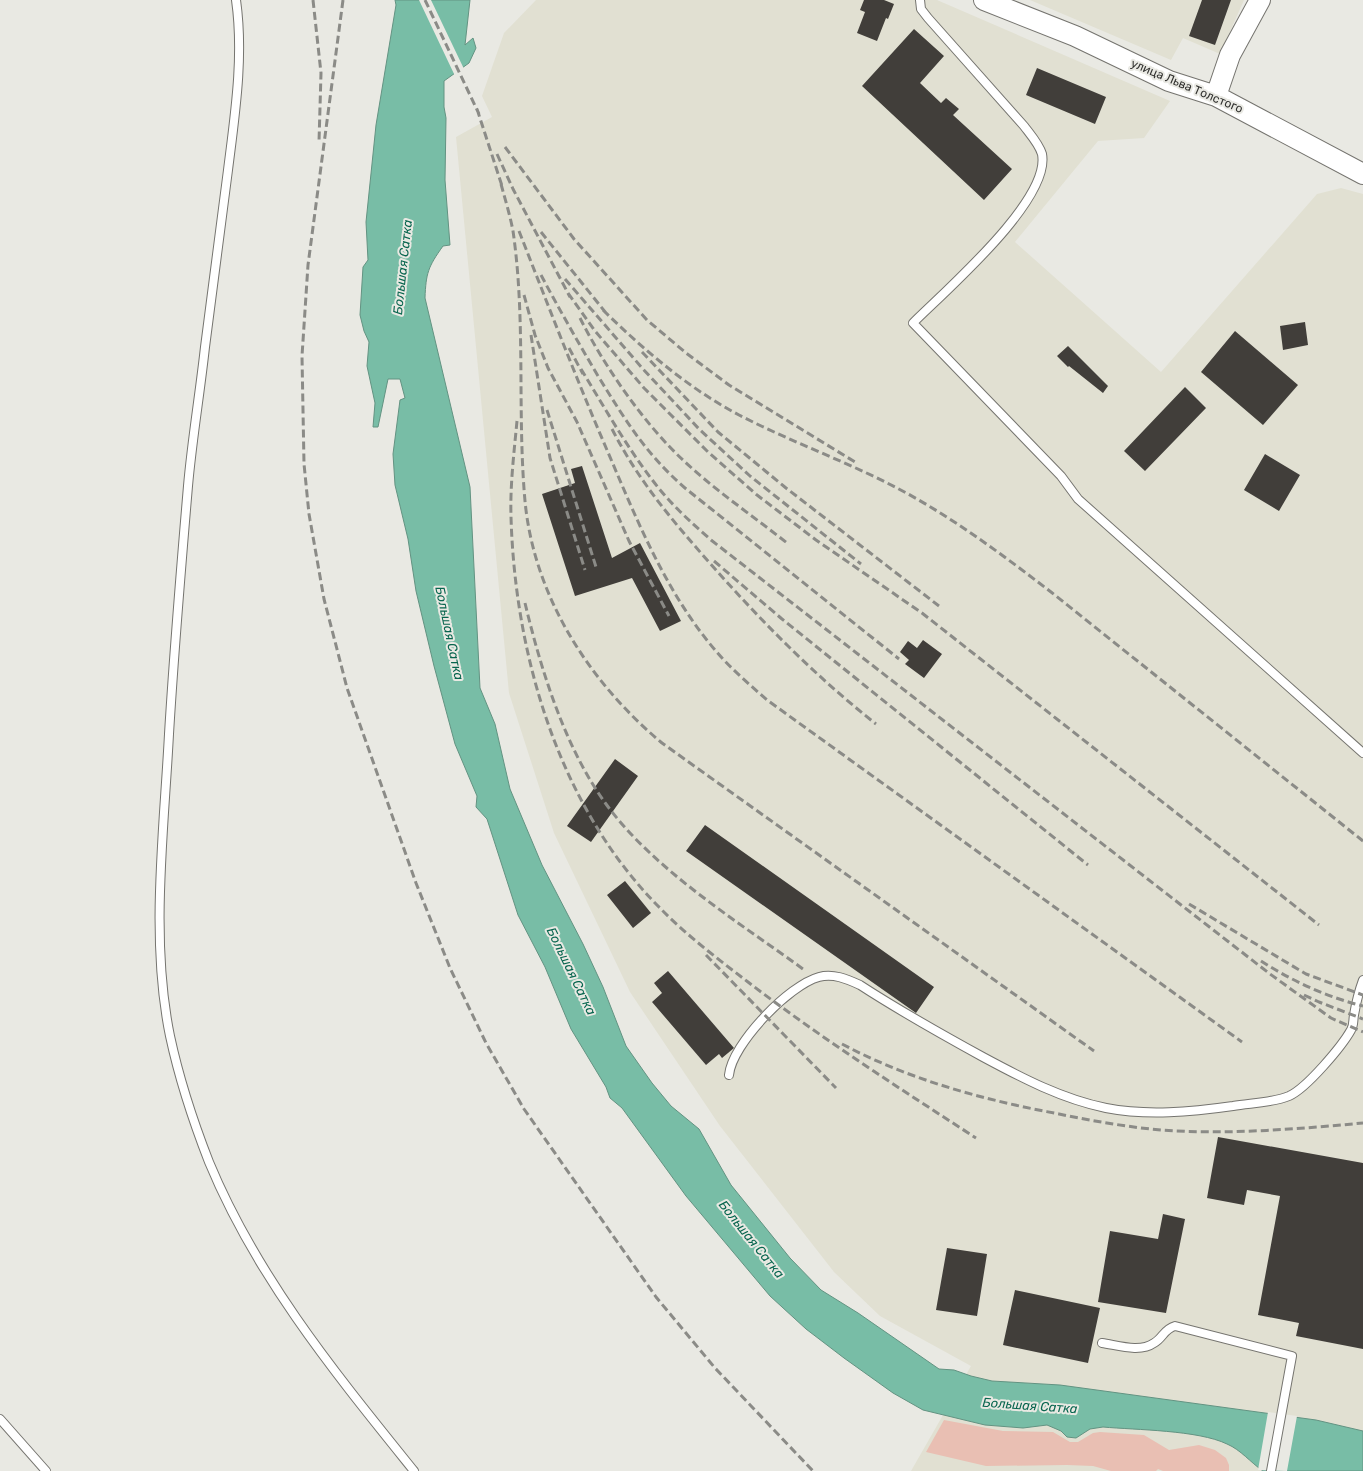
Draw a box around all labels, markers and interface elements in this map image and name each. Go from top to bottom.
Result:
street label: улица Льва Толстого [1129,56,1245,116]
water label: Большая Сатка [390,219,415,315]
water label: Большая Сатка [432,585,467,682]
water label: Большая Сатка [544,925,599,1018]
water label: Большая Сатка [716,1198,788,1281]
water label: Большая Сатка [982,1395,1078,1416]

